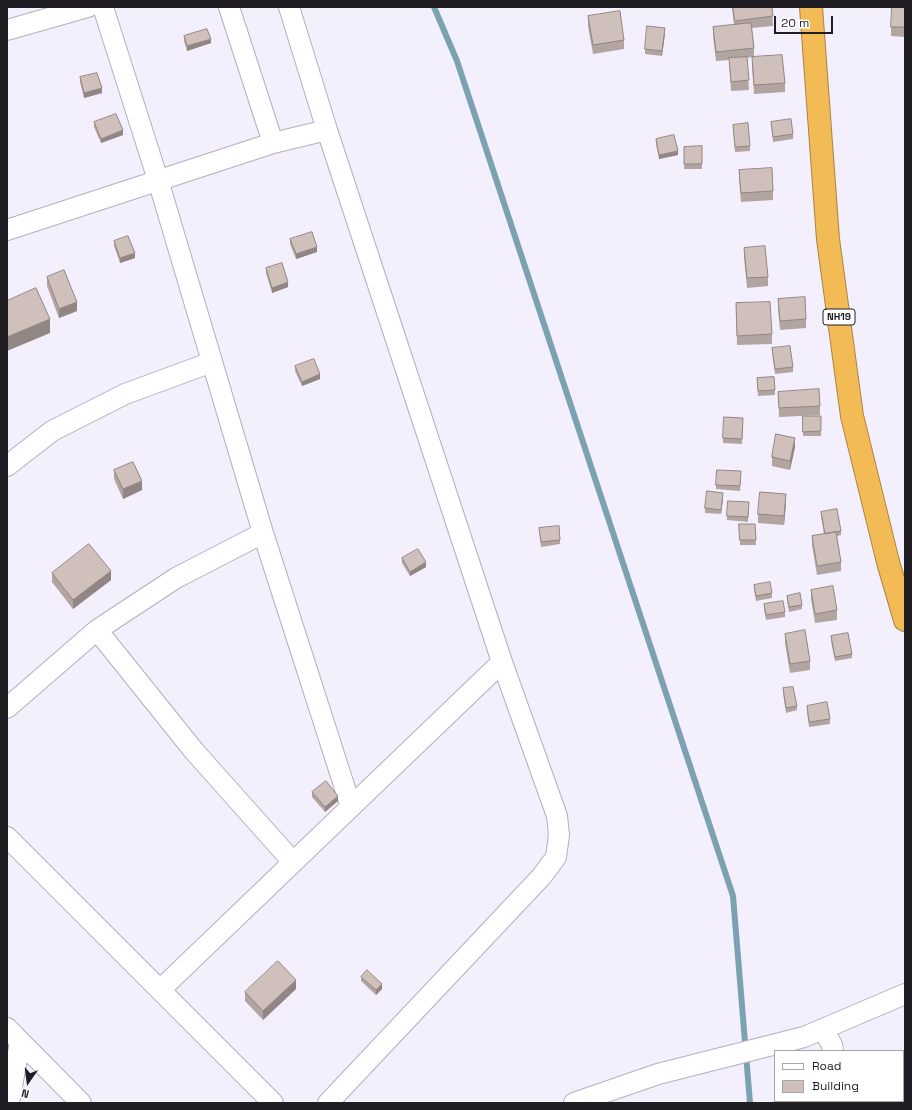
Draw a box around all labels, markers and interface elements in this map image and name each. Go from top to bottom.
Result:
scale bar [776,8,835,34]
text: 20 m [781,15,809,31]
road number: NH19 [823,309,855,325]
legend [774,1050,904,1102]
text: Road [812,1058,841,1074]
north arrow [8,1062,48,1102]
text: Building [812,1078,859,1094]
text: N [20,1086,30,1101]

